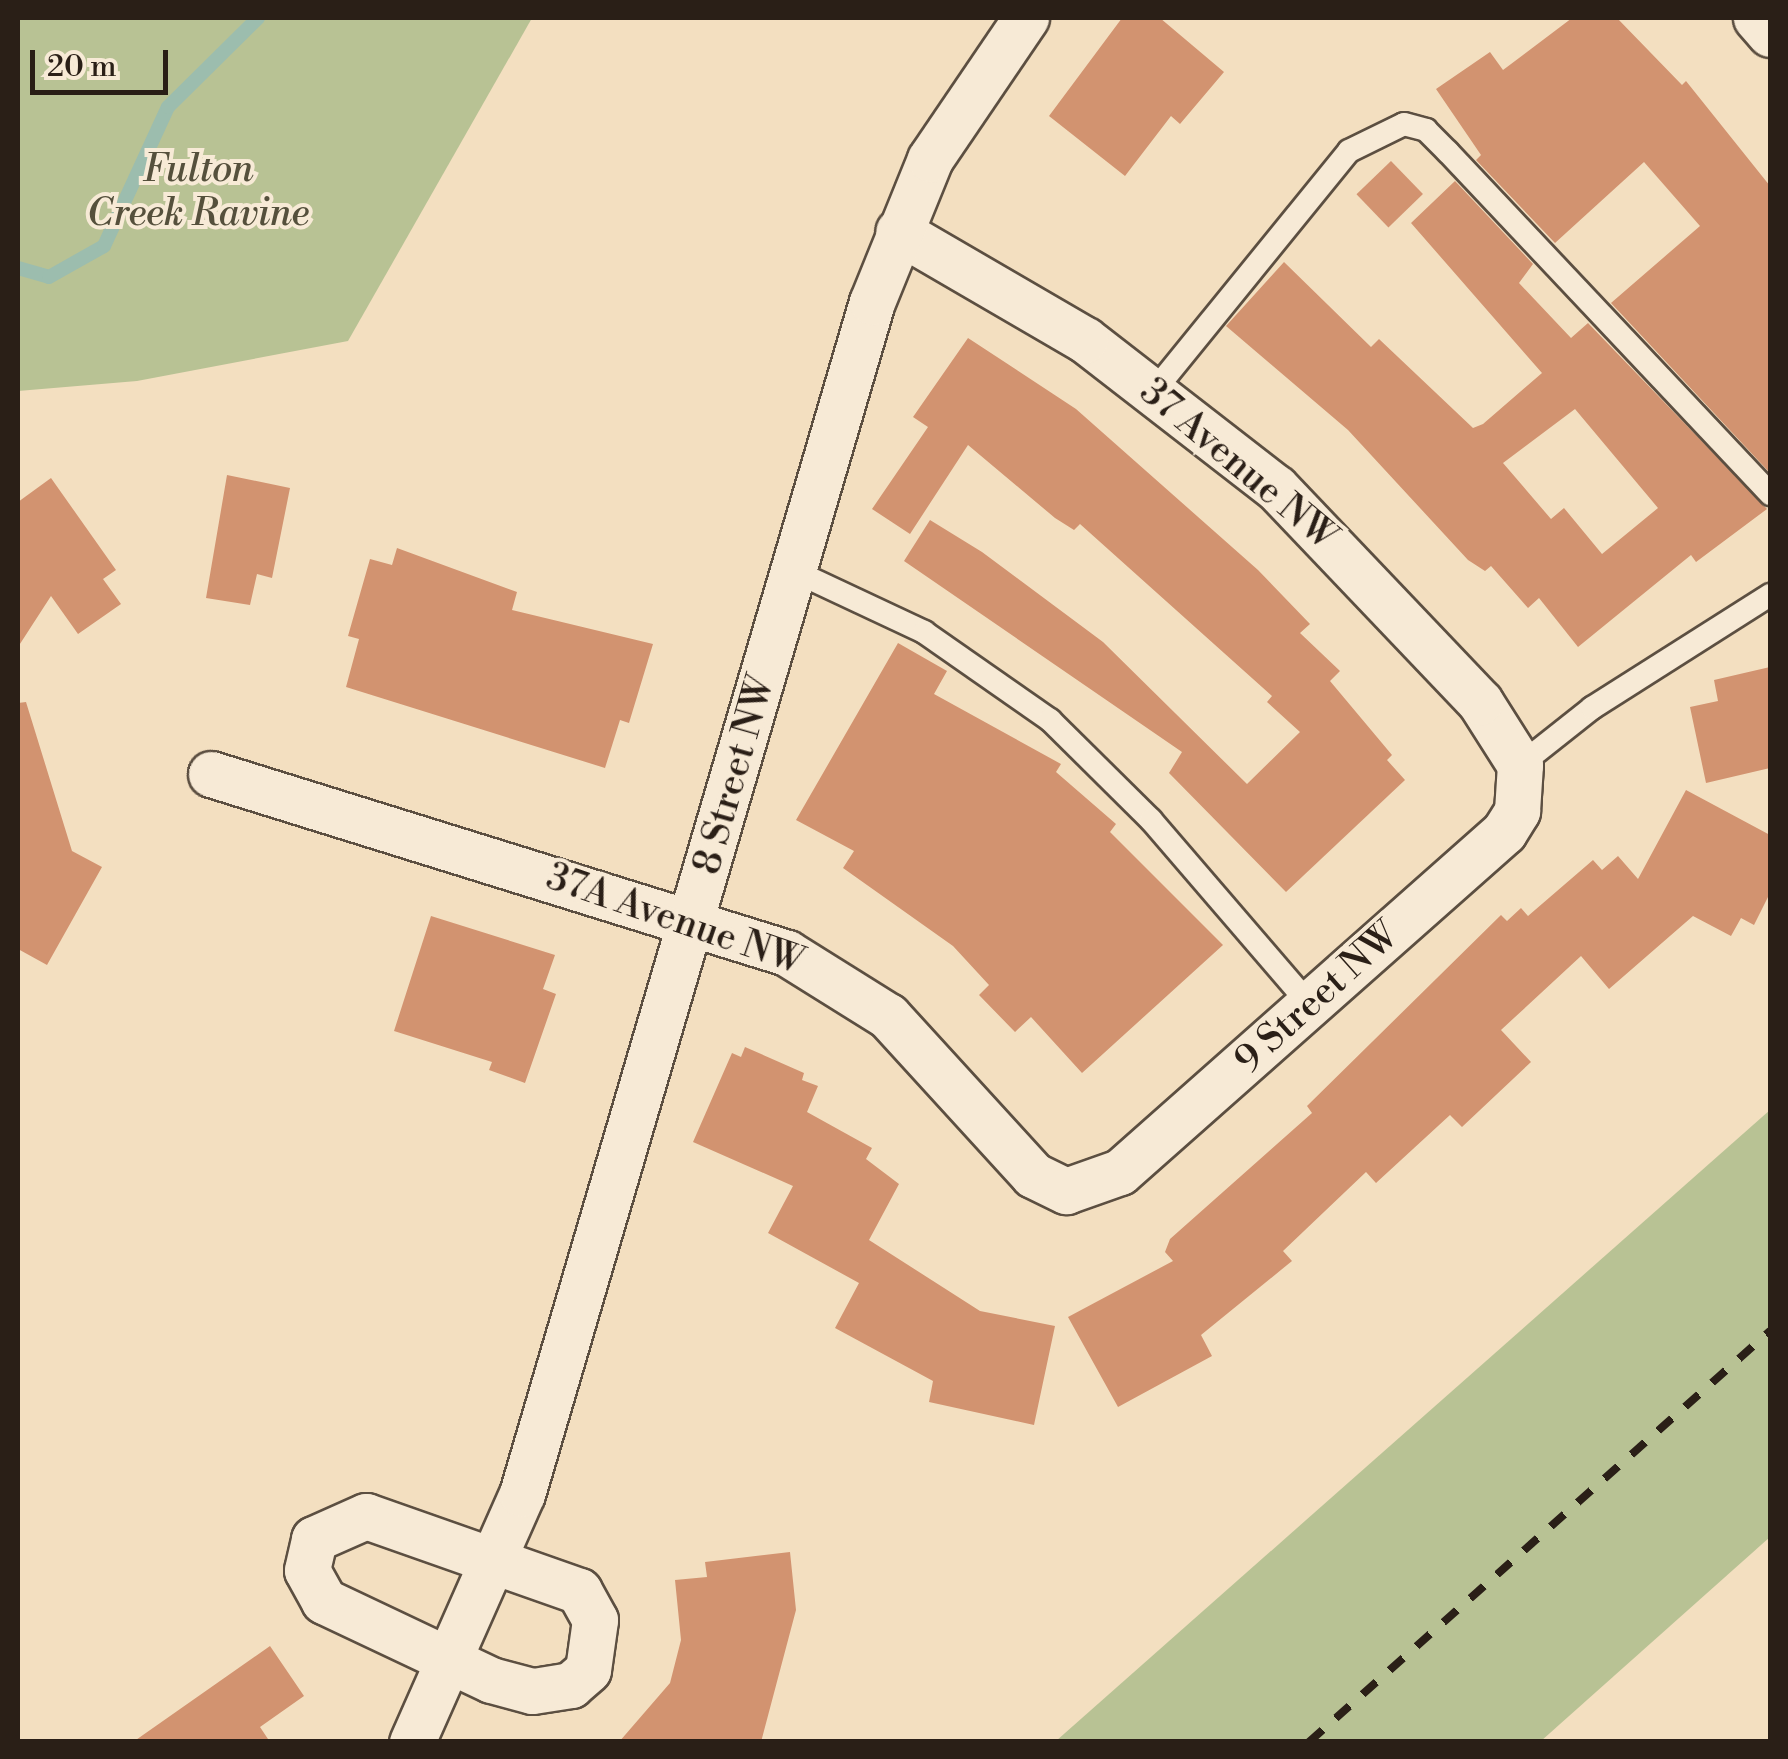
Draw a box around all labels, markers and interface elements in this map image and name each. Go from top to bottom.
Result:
scale bar [35,30,172,92]
text: 20 m [47,48,116,86]
park label: Fulton Creek Ravine [87,147,309,236]
street label: 37 Avenue NW [1130,369,1346,561]
street label: 8 Street NW [685,670,785,880]
street label: 37A Avenue NW [540,855,810,985]
street label: 9 Street NW [1226,913,1408,1083]

